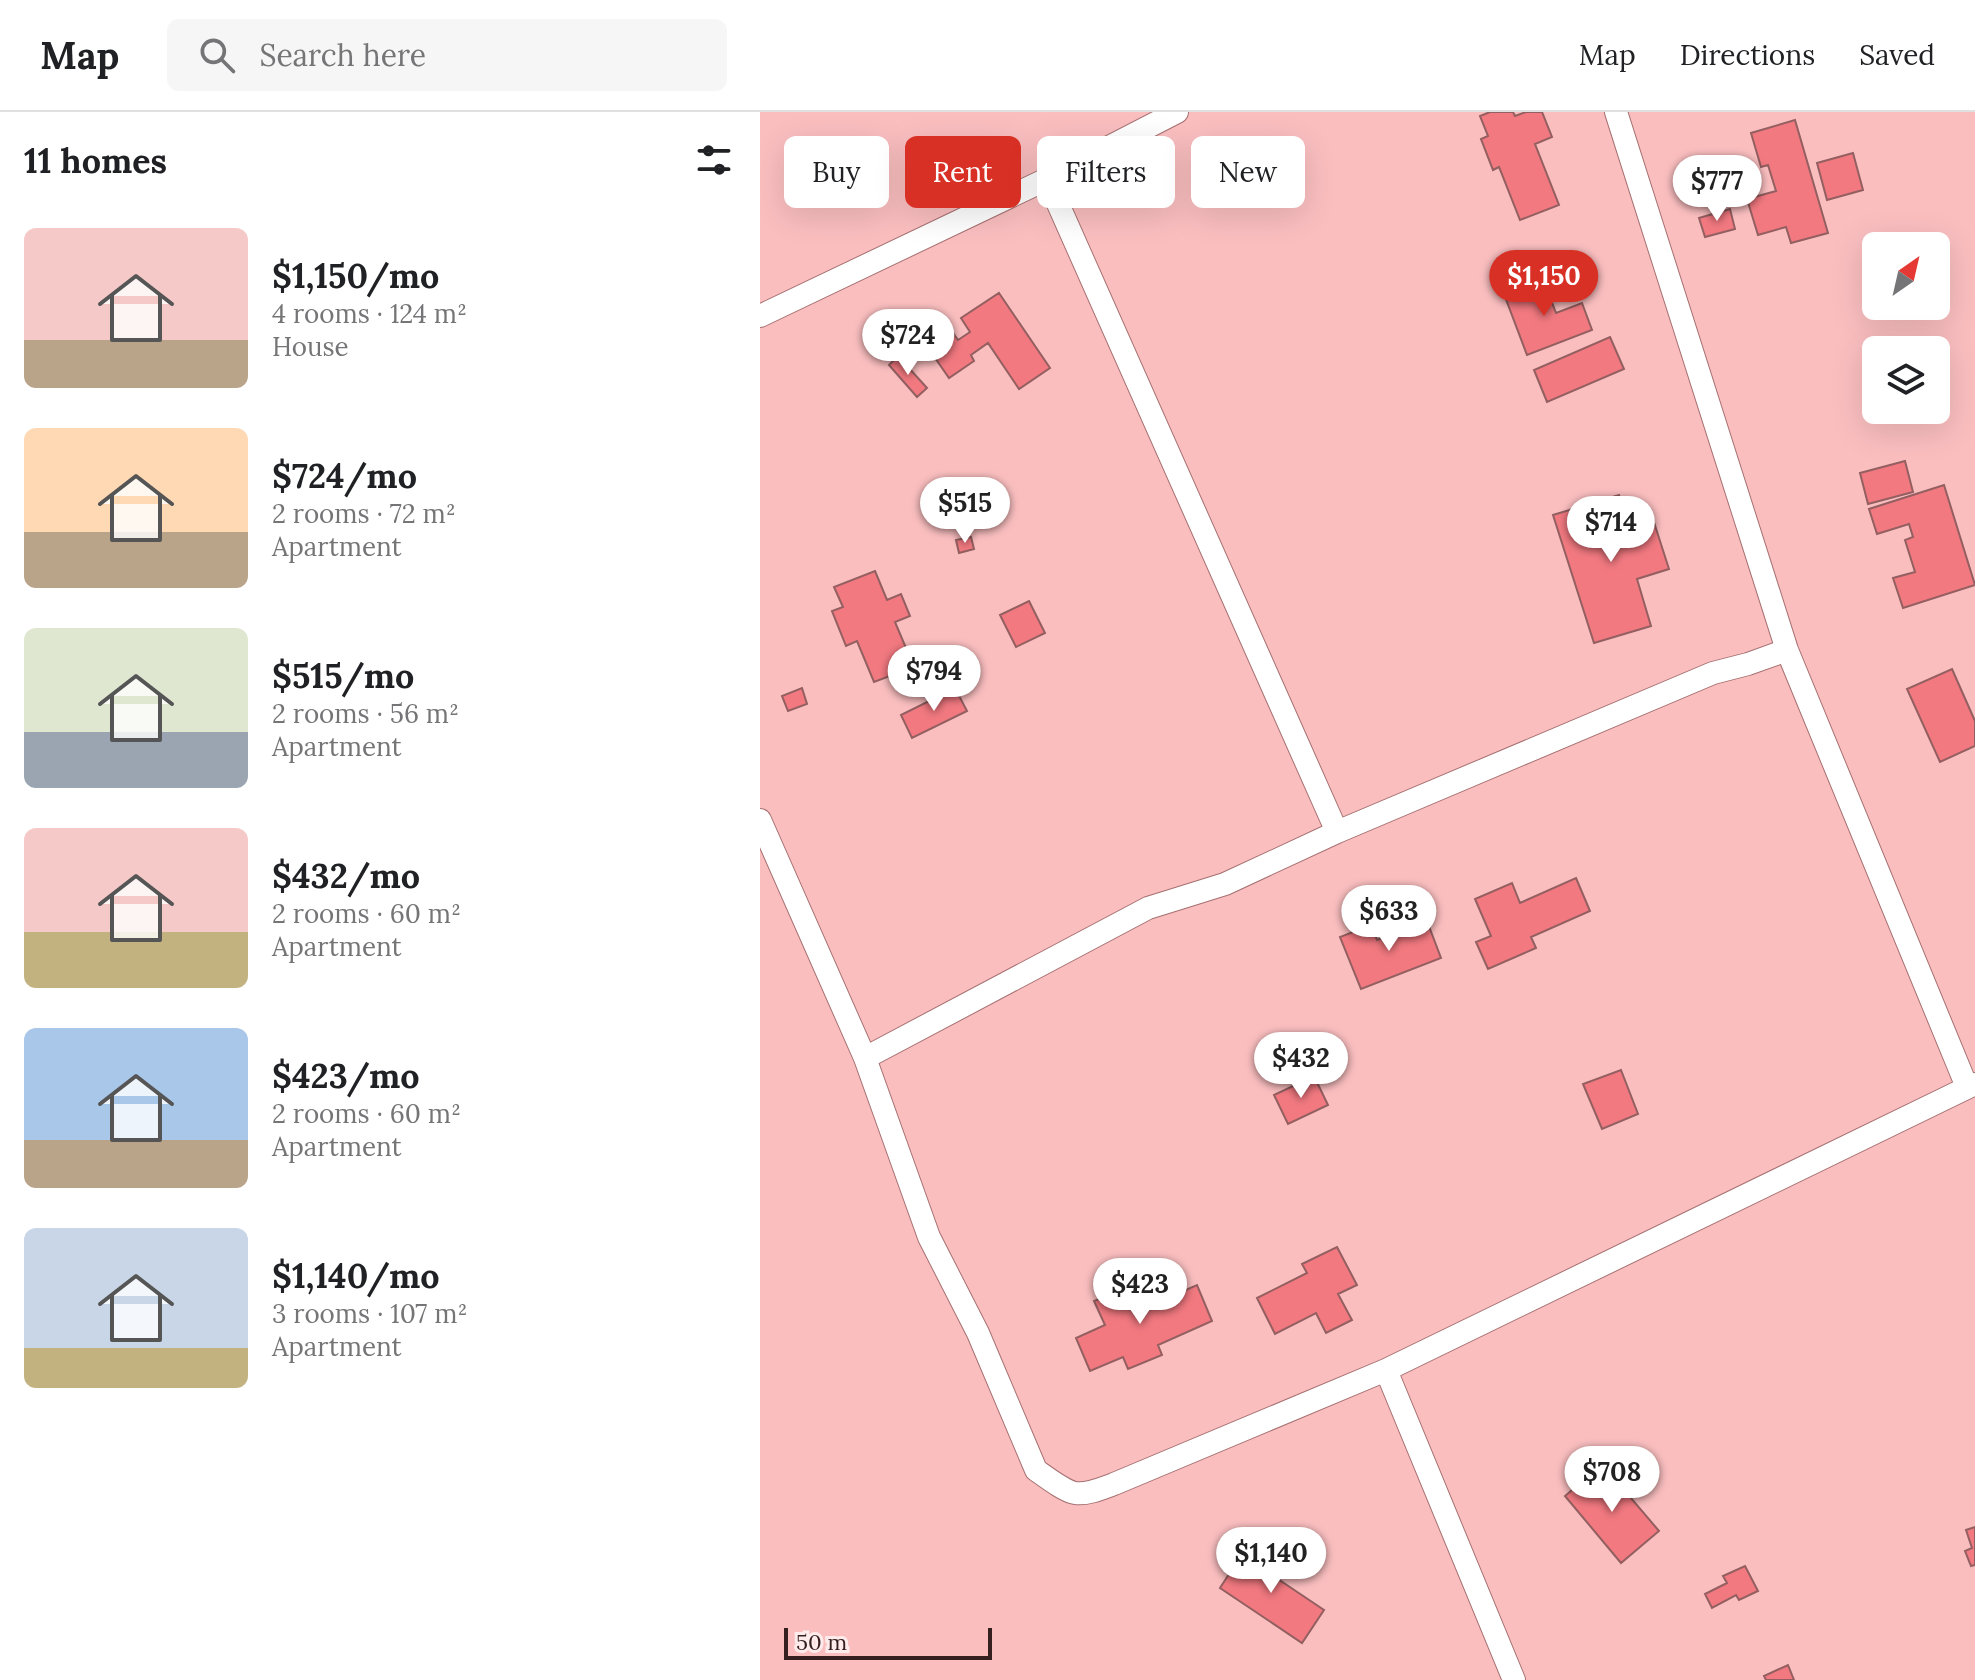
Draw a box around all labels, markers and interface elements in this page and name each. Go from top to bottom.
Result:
search box [167,19,727,91]
text: Map [40,31,119,79]
icon: search [195,33,239,77]
text: Search here [259,36,426,74]
text: Map [1579,37,1636,73]
text: Directions [1680,37,1815,73]
text: Saved [1859,37,1935,73]
chip: Buy [784,136,889,208]
chip: Rent [905,136,1021,208]
chip: Filters [1037,136,1175,208]
chip: New [1191,136,1305,208]
icon: filters [692,138,736,182]
text: 11 homes [24,139,167,182]
pin: $777 [1670,155,1764,223]
text: $777 [1691,164,1743,197]
north arrow [1862,232,1950,320]
map controls [1862,232,1950,424]
pin: $1,150 [1479,250,1609,318]
text: $1,150/mo [272,254,439,297]
text: $1,150 [1507,259,1581,292]
icon: home [88,260,184,356]
text: 4 rooms · 124 m² [272,297,467,330]
pin: $724 [861,309,955,377]
text: $724 [880,318,936,351]
text: House [272,330,349,363]
button: layers [1862,336,1950,424]
text: $724/mo [272,454,417,497]
icon: home [88,460,184,556]
pin: $515 [918,477,1012,545]
text: $515 [938,486,992,519]
pin: $714 [1564,496,1658,564]
text: 2 rooms · 72 m² [272,497,456,530]
text: $714 [1585,505,1637,538]
text: Apartment [272,530,402,563]
pin: $794 [887,645,981,713]
text: $515/mo [272,654,414,697]
text: $794 [906,654,962,687]
icon: home [88,660,184,756]
text: 2 rooms · 56 m² [272,697,459,730]
text: Apartment [272,730,402,763]
text: $432/mo [272,854,420,897]
icon: home [88,860,184,956]
pin: $633 [1342,885,1436,953]
text: $633 [1359,894,1419,927]
text: 2 rooms · 60 m² [272,897,461,930]
text: Apartment [272,930,402,963]
pin: $432 [1254,1032,1348,1100]
text: $432 [1272,1041,1330,1074]
text: $423/mo [272,1054,419,1097]
icon: home [88,1060,184,1156]
text: 2 rooms · 60 m² [272,1097,461,1130]
text: Apartment [272,1130,402,1163]
text: $1,140/mo [272,1254,439,1297]
pin: $423 [1093,1258,1187,1326]
icon: home [88,1260,184,1356]
text: $423 [1111,1267,1169,1300]
text: 3 rooms · 107 m² [272,1297,467,1330]
text: Apartment [272,1330,402,1363]
pin: $708 [1565,1446,1659,1514]
text: $708 [1583,1455,1641,1488]
pin: $1,140 [1206,1527,1336,1595]
text: $1,140 [1234,1536,1308,1569]
scale bar [784,1624,992,1660]
text: 50 m [796,1628,847,1656]

